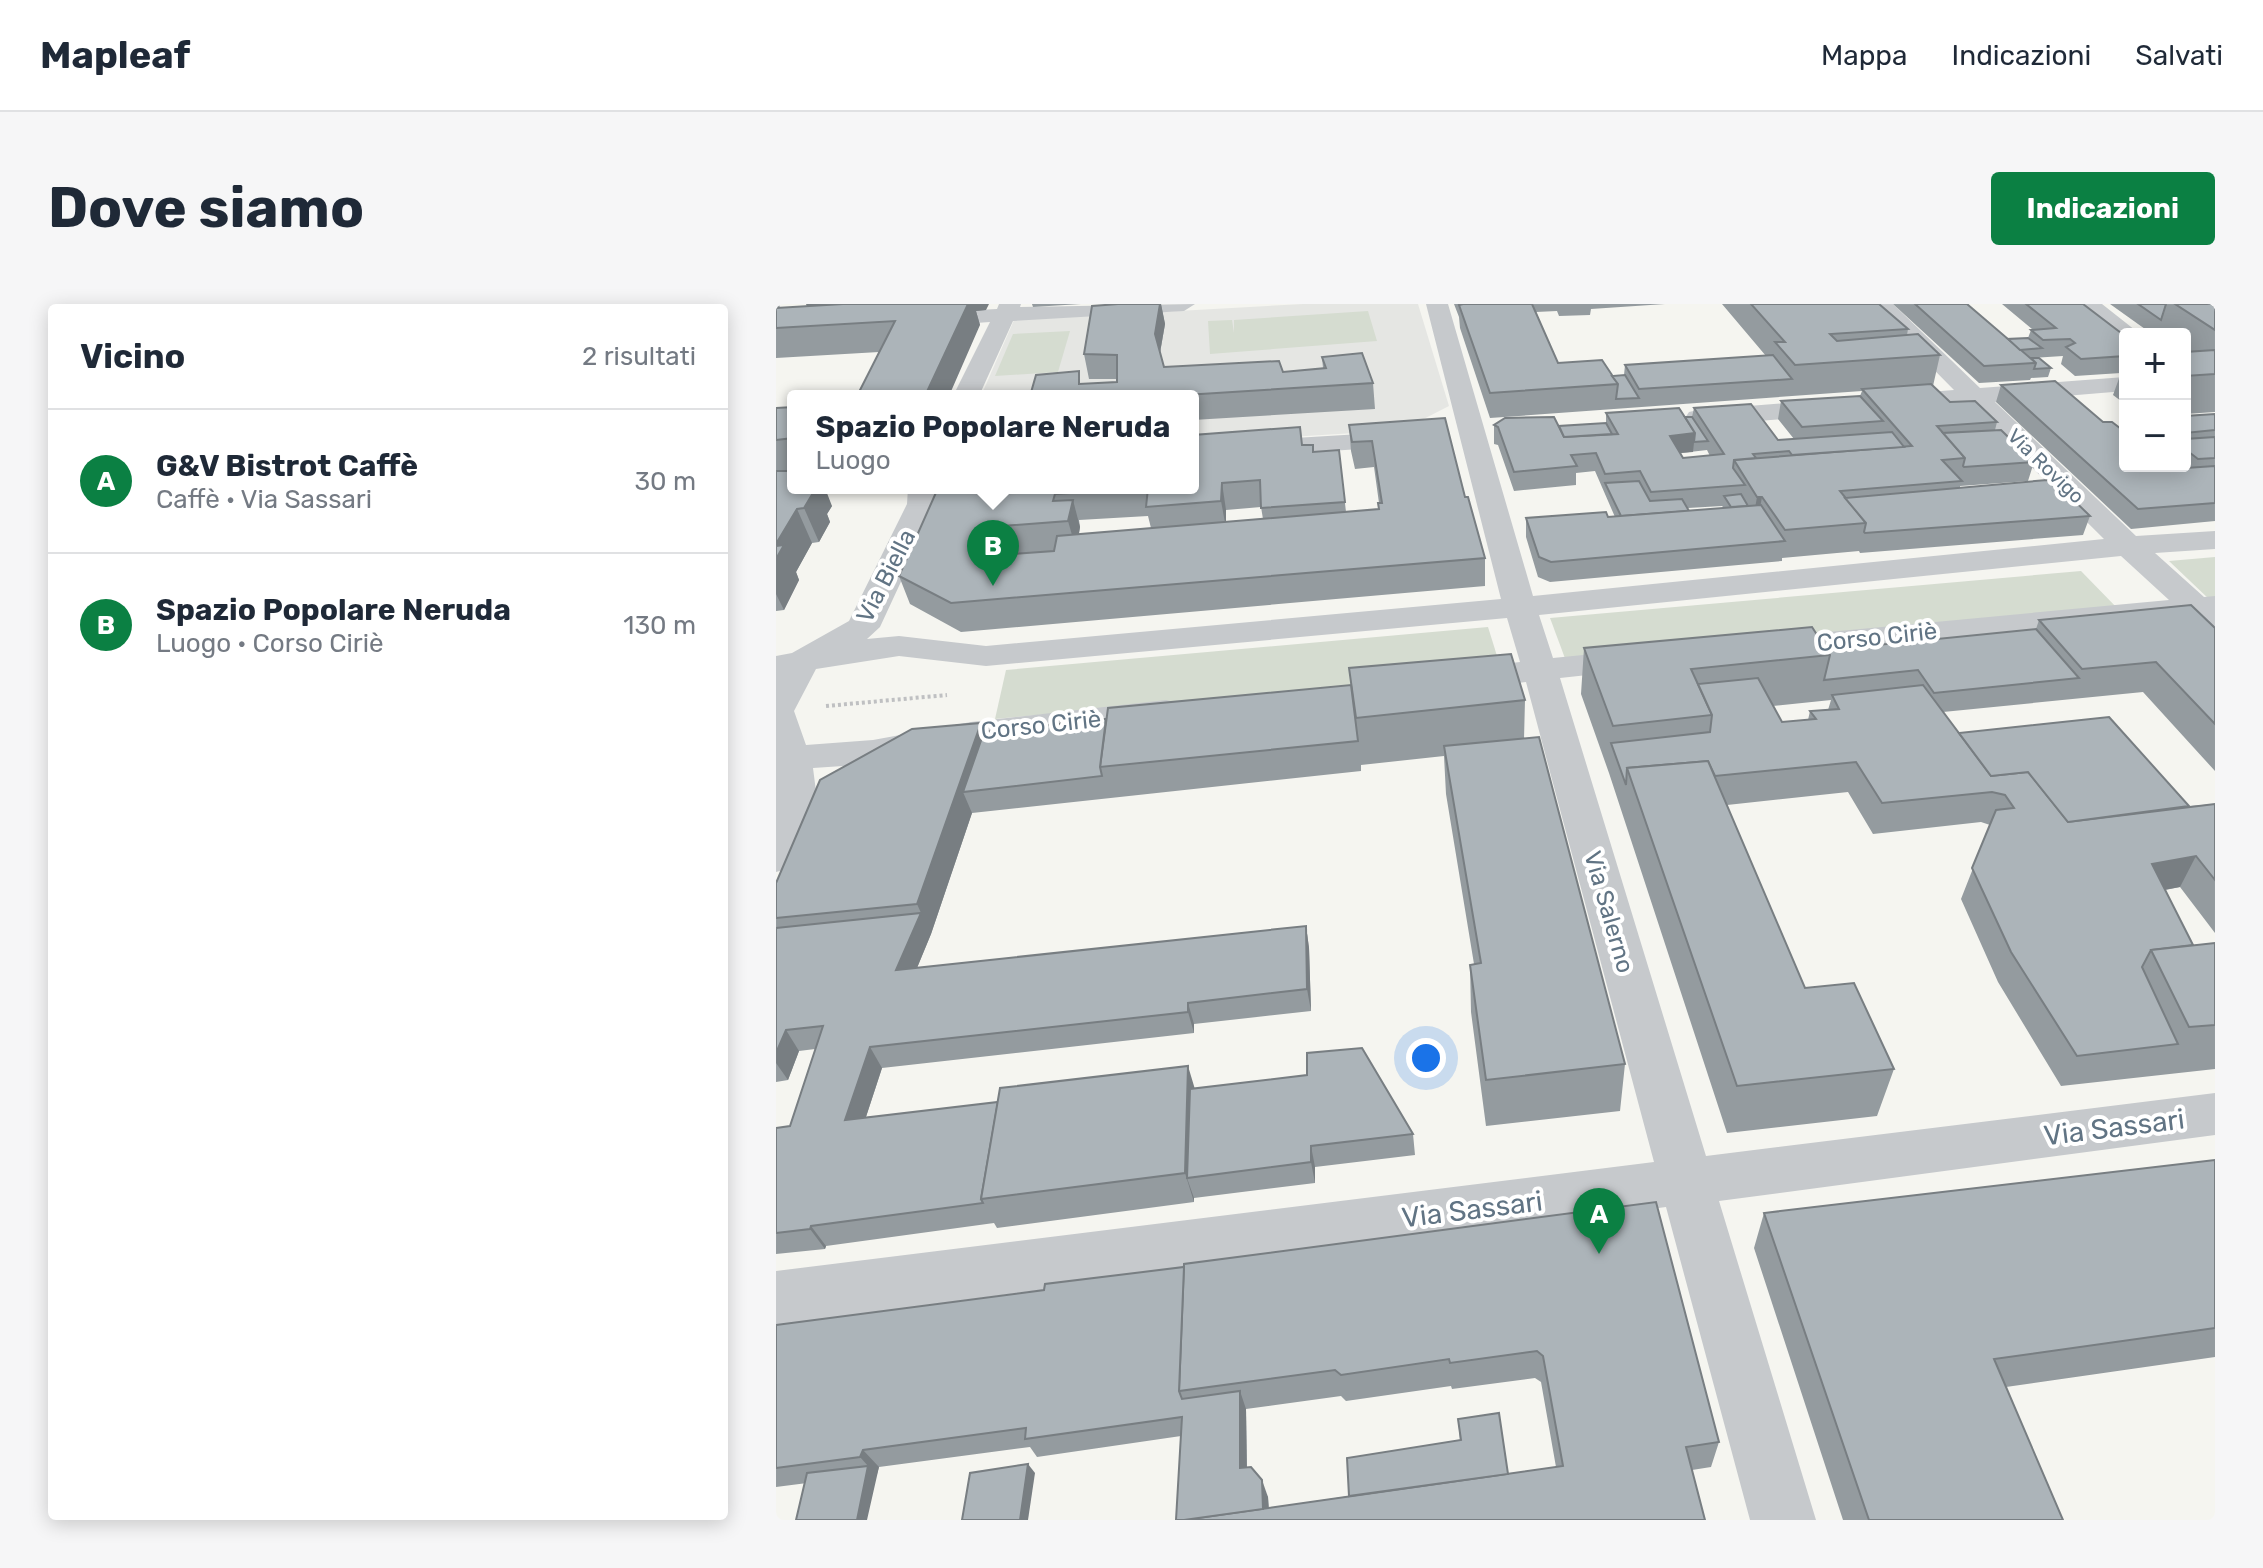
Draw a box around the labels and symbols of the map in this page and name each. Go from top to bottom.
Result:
street label: Via Rovigo [2003,424,2089,508]
pin: B [967,520,1019,586]
street label: Via Biella [851,525,921,627]
street label: Corso Ciriè [1815,617,1939,657]
street label: Corso Ciriè [979,705,1103,745]
street label: Via Salerno [1578,848,1640,976]
your location [1406,1038,1446,1078]
street label: Via Sassari [2042,1102,2186,1153]
street label: Via Sassari [1400,1184,1544,1235]
pin: A [1573,1188,1625,1254]

